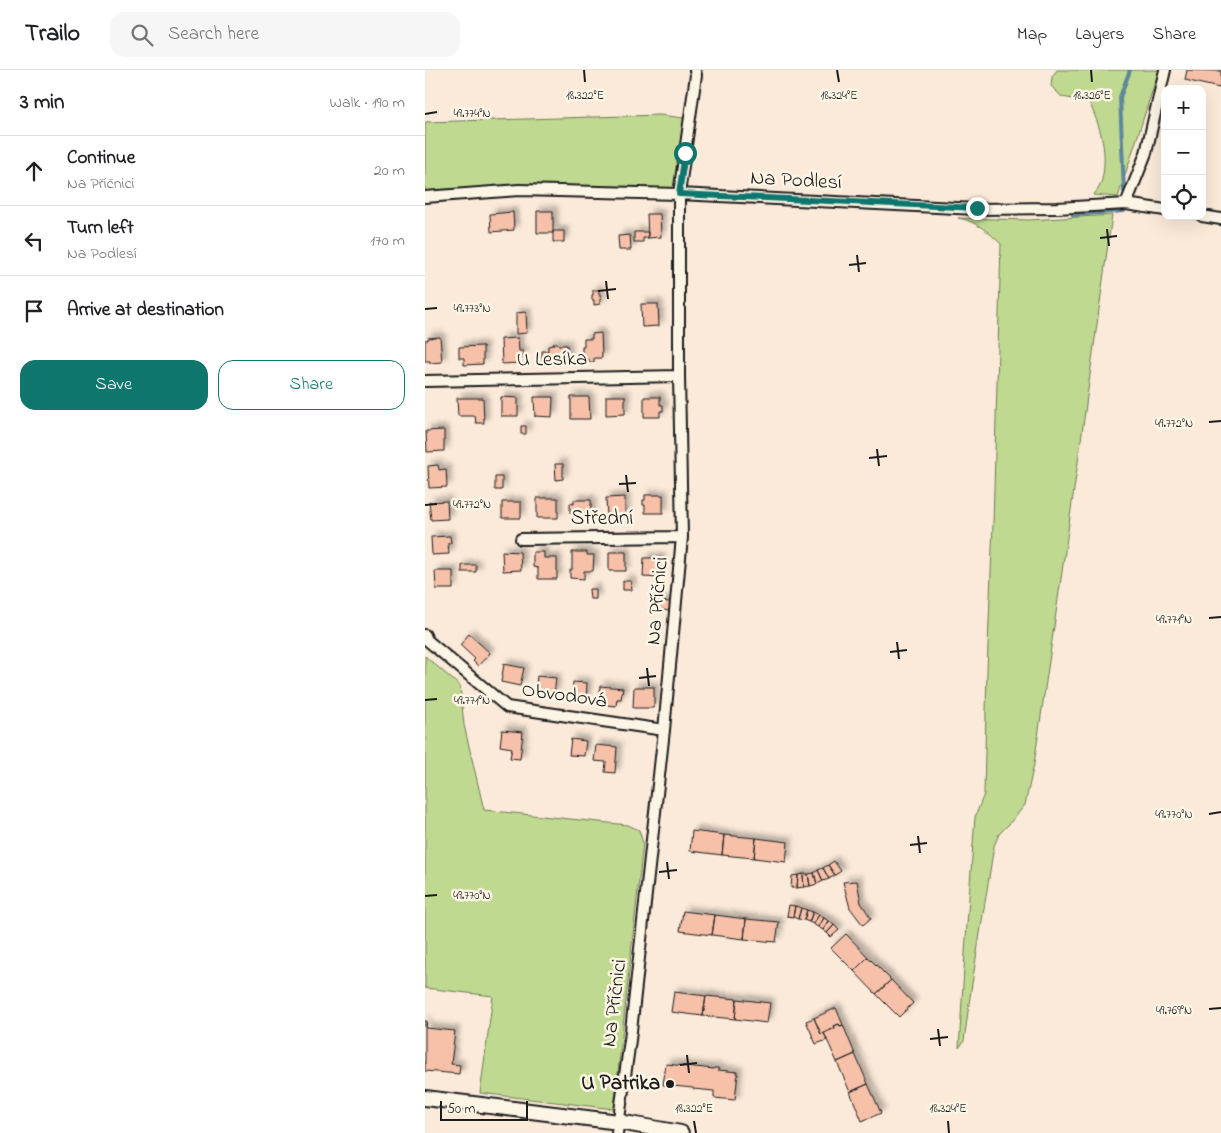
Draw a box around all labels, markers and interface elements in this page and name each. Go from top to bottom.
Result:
search box [110,12,460,57]
text: Trailo [25,17,80,52]
icon: search [128,21,156,49]
text: Search here [168,21,259,48]
text: Map [1017,22,1047,48]
text: Layers [1075,22,1125,48]
text: Share [1153,22,1196,48]
map controls [1161,85,1206,220]
button: + [1161,85,1206,130]
text: 18.322°E [566,87,604,105]
text: 18.324°E [820,87,858,105]
text: 18.326°E [1073,87,1111,105]
text: 3 min [20,88,64,118]
text: Walk · 190 m [330,91,405,115]
text: 49.774°N [453,105,491,123]
button: − [1161,130,1206,175]
route start [674,142,697,165]
text: Continue [67,145,135,172]
icon: ahead [20,157,48,185]
text: 20 m [374,159,405,183]
street label: Na Podlesí [749,164,843,198]
text: Na Příčnici [67,172,134,196]
button: locate [1161,175,1206,220]
route end [966,197,989,220]
text: Turn left [67,215,134,242]
icon: left [20,227,48,255]
text: 170 m [370,229,405,253]
text: Na Podlesí [67,242,137,266]
icon: arrive [20,297,48,325]
text: Arrive at destination [67,297,224,324]
text: 49.773°N [453,300,491,318]
street label: U Lesíka [516,344,588,376]
button: Save [20,360,208,410]
button: Share [218,360,405,410]
text: 49.772°N [1155,415,1193,433]
text: 49.772°N [453,496,491,514]
street label: Střední [571,504,633,534]
street label: Na Příčnici [639,556,677,646]
text: 49.771°N [1156,611,1192,629]
street label: Obvodová [520,675,609,717]
text: 49.771°N [454,692,490,710]
text: 49.770°N [1155,806,1193,824]
text: 49.770°N [453,887,491,905]
street label: Na Příčnici [595,957,635,1049]
text: 49.769°N [1156,1002,1192,1020]
place label: U Patrika [581,1069,660,1099]
marker: U Patrika [664,1078,676,1090]
scale bar [440,1098,527,1121]
text: 50 m [447,1099,475,1120]
text: 18.322°E [675,1100,713,1118]
text: 18.324°E [929,1100,967,1118]

